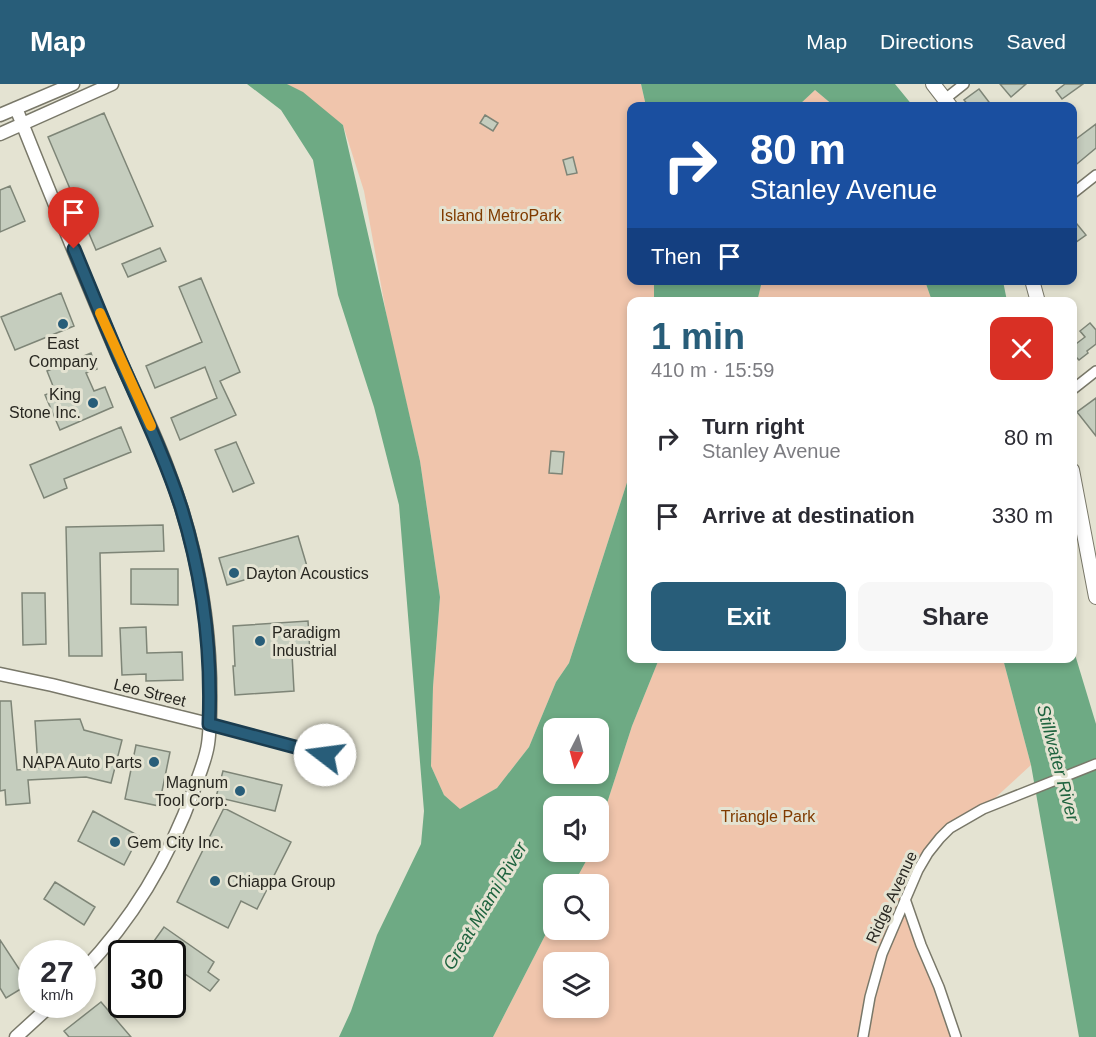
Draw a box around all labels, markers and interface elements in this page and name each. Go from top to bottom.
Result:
text: Map [30,26,86,57]
text: Map [806,30,847,53]
text: Directions [880,30,973,53]
text: Saved [1006,30,1066,53]
icon: right [651,126,729,204]
text: 80 m [750,126,846,173]
text: Stanley Avenue [750,175,937,205]
pin [48,187,99,249]
icon: arrive [57,196,90,229]
park label: Island MetroPark [441,207,562,224]
icon: arrive [713,240,746,273]
text: Then [651,244,701,269]
text: 1 min [651,316,745,357]
marker: East Company [56,317,70,331]
button: close [990,317,1053,380]
place label: East Company [29,335,97,370]
text: 410 m · 15:59 [651,359,774,381]
place label: King Stone Inc. [9,386,81,421]
marker: King Stone Inc. [86,396,100,410]
text: Turn right [702,414,804,439]
icon: right [651,422,684,455]
text: 80 m [1004,425,1053,450]
text: Stanley Avenue [702,440,841,462]
icon: arrive [651,500,684,533]
text: Arrive at destination [702,503,915,528]
text: 330 m [992,503,1053,528]
place label: Dayton Acoustics [246,565,369,582]
marker: Dayton Acoustics [227,566,241,580]
button: Exit [651,582,846,651]
button: Share [858,582,1053,651]
place label: Paradigm Industrial [272,624,340,659]
marker: Paradigm Industrial [253,634,267,648]
street label: Leo Street [112,675,188,710]
water label: Stillwater River [1033,702,1083,825]
north arrow [543,718,609,784]
map controls [543,718,609,1018]
position arrow [293,723,357,787]
place label: NAPA Auto Parts [22,754,142,771]
marker: NAPA Auto Parts [147,755,161,769]
place label: Magnum Tool Corp. [155,774,228,809]
marker: Magnum Tool Corp. [233,784,247,798]
button: sound [543,796,609,862]
park label: Triangle Park [721,808,816,825]
place label: Gem City Inc. [127,834,224,851]
marker: Gem City Inc. [108,835,122,849]
water label: Great Miami River [439,838,531,973]
street label: Ridge Avenue [863,849,920,946]
place label: Chiappa Group [227,873,336,890]
marker: Chiappa Group [208,874,222,888]
button: search [543,874,609,940]
speed limit sign: 30 [108,940,186,1018]
button: layers [543,952,609,1018]
text: 27 [40,955,74,988]
text: km/h [41,986,73,1003]

